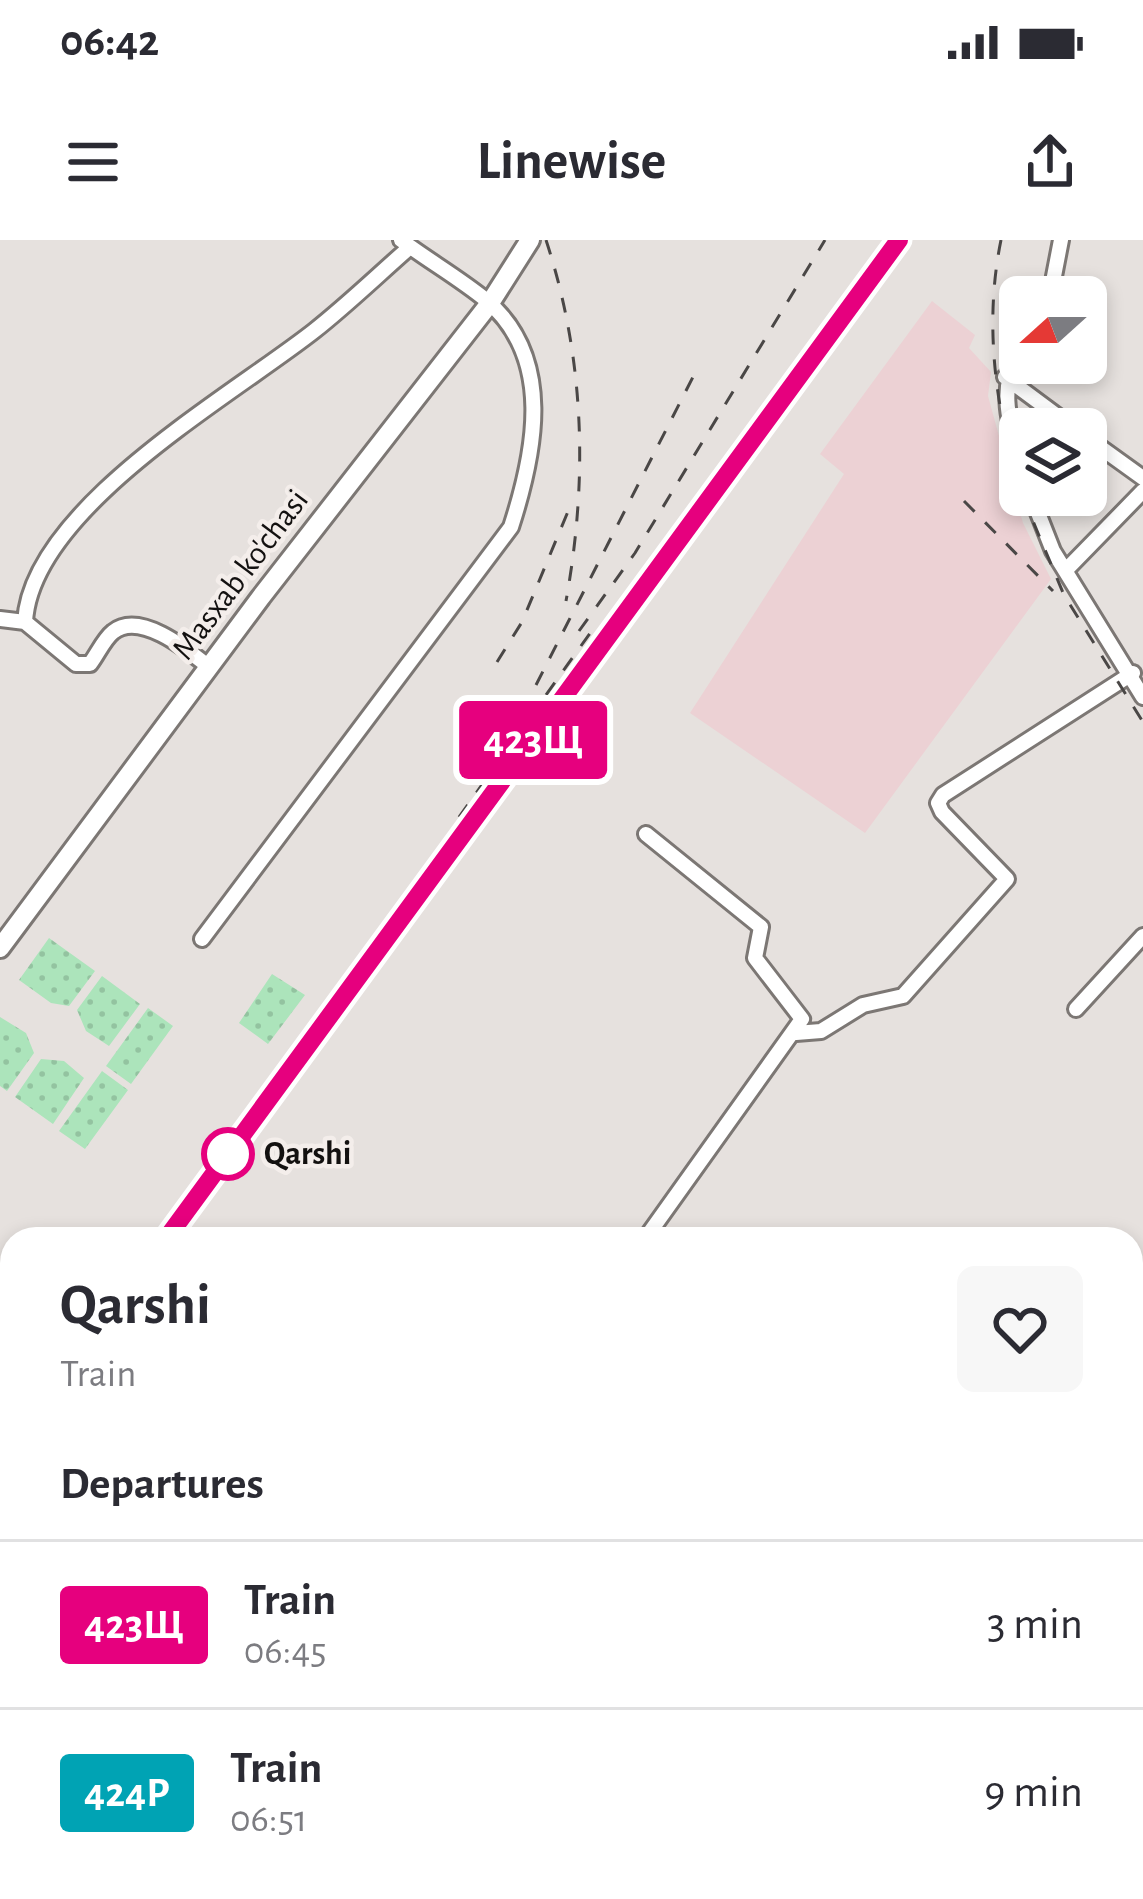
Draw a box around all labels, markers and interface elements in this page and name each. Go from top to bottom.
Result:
text: 06:42 [60,19,159,64]
icon: menu [60,129,126,195]
icon: share [1017,129,1083,195]
text: Linewise [477,135,666,189]
north arrow [999,276,1107,384]
map controls [999,276,1107,516]
button: layers [999,408,1107,516]
street label: Masxab ko'chasi [167,484,315,666]
line badge: 423Щ [449,701,617,779]
text: 423Щ [483,719,583,761]
marker: Qarshi [203,1129,253,1179]
place label: Qarshi [264,1138,351,1171]
button: heart [957,1266,1083,1392]
text: Qarshi [60,1277,211,1334]
text: Train [60,1355,136,1394]
text: Departures [60,1462,264,1507]
text: Train [244,1578,336,1623]
text: 3 min [987,1602,1083,1647]
text: 423Щ [84,1604,184,1646]
text: 06:45 [244,1632,327,1671]
text: Train [230,1746,322,1791]
text: 9 min [984,1770,1083,1815]
text: 424Р [84,1772,170,1814]
text: 06:51 [230,1800,307,1839]

